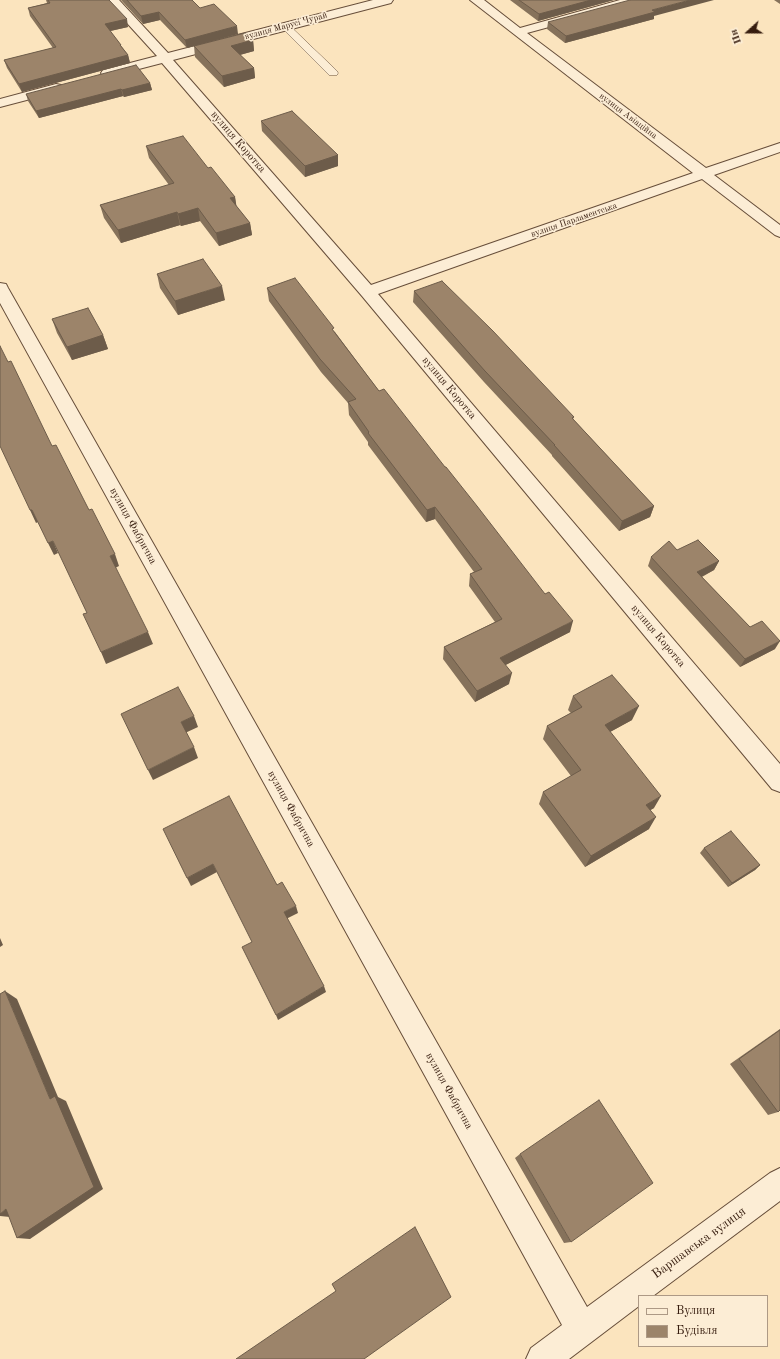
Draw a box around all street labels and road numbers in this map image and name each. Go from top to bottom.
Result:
street label: вулиця Марусі Чурай [244,10,328,42]
street label: вулиця Авіаційна [597,91,659,141]
street label: вулиця Коротка [208,108,268,176]
street label: вулиця Парламентська [530,200,618,240]
street label: вулиця Коротка [419,354,479,422]
street label: вулиця Фабрична [107,485,159,567]
street label: вулиця Коротка [628,602,688,670]
street label: вулиця Фабрична [265,768,317,850]
street label: вулиця Фабрична [423,1050,475,1132]
street label: Варшавська вулиця [649,1204,749,1282]

